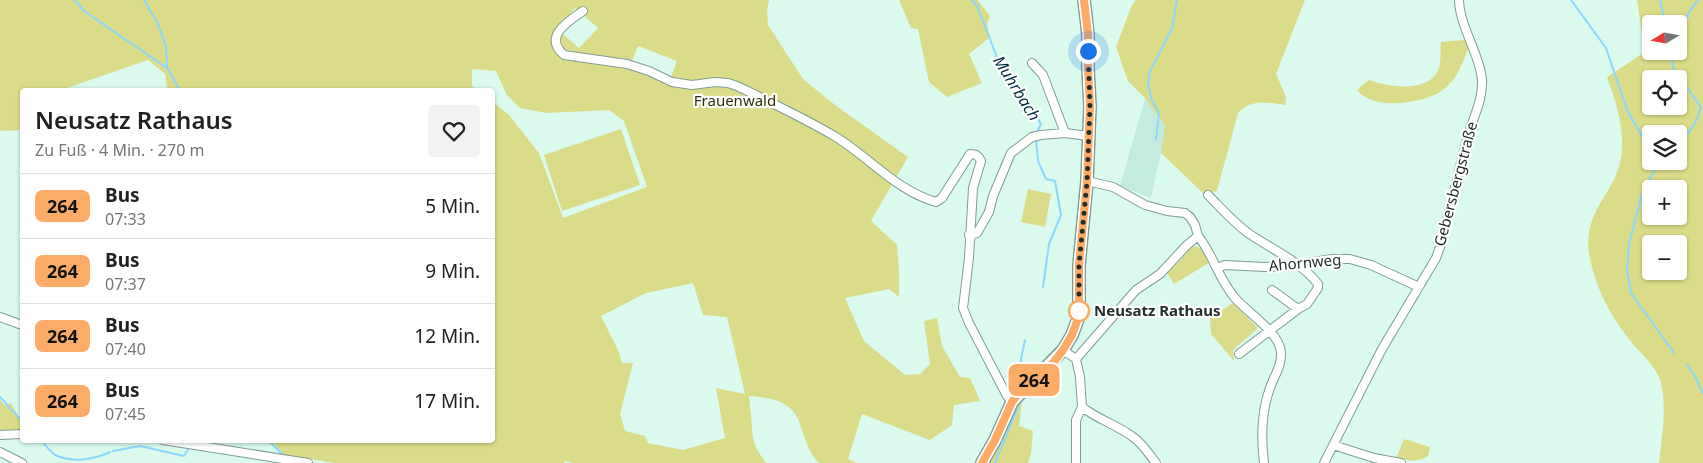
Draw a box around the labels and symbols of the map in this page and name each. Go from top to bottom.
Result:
north arrow [1642,15,1688,60]
your location [1076,39,1101,64]
water label: Muhrbach [988,51,1046,125]
park label: Frauenwald [694,90,776,110]
street label: Gebersbergstraße [1429,119,1481,248]
street label: Ahornweg [1268,249,1342,275]
marker: Neusatz Rathaus [1068,300,1090,322]
place label: Neusatz Rathaus [1094,300,1221,320]
line badge: 264 [1005,364,1063,396]

